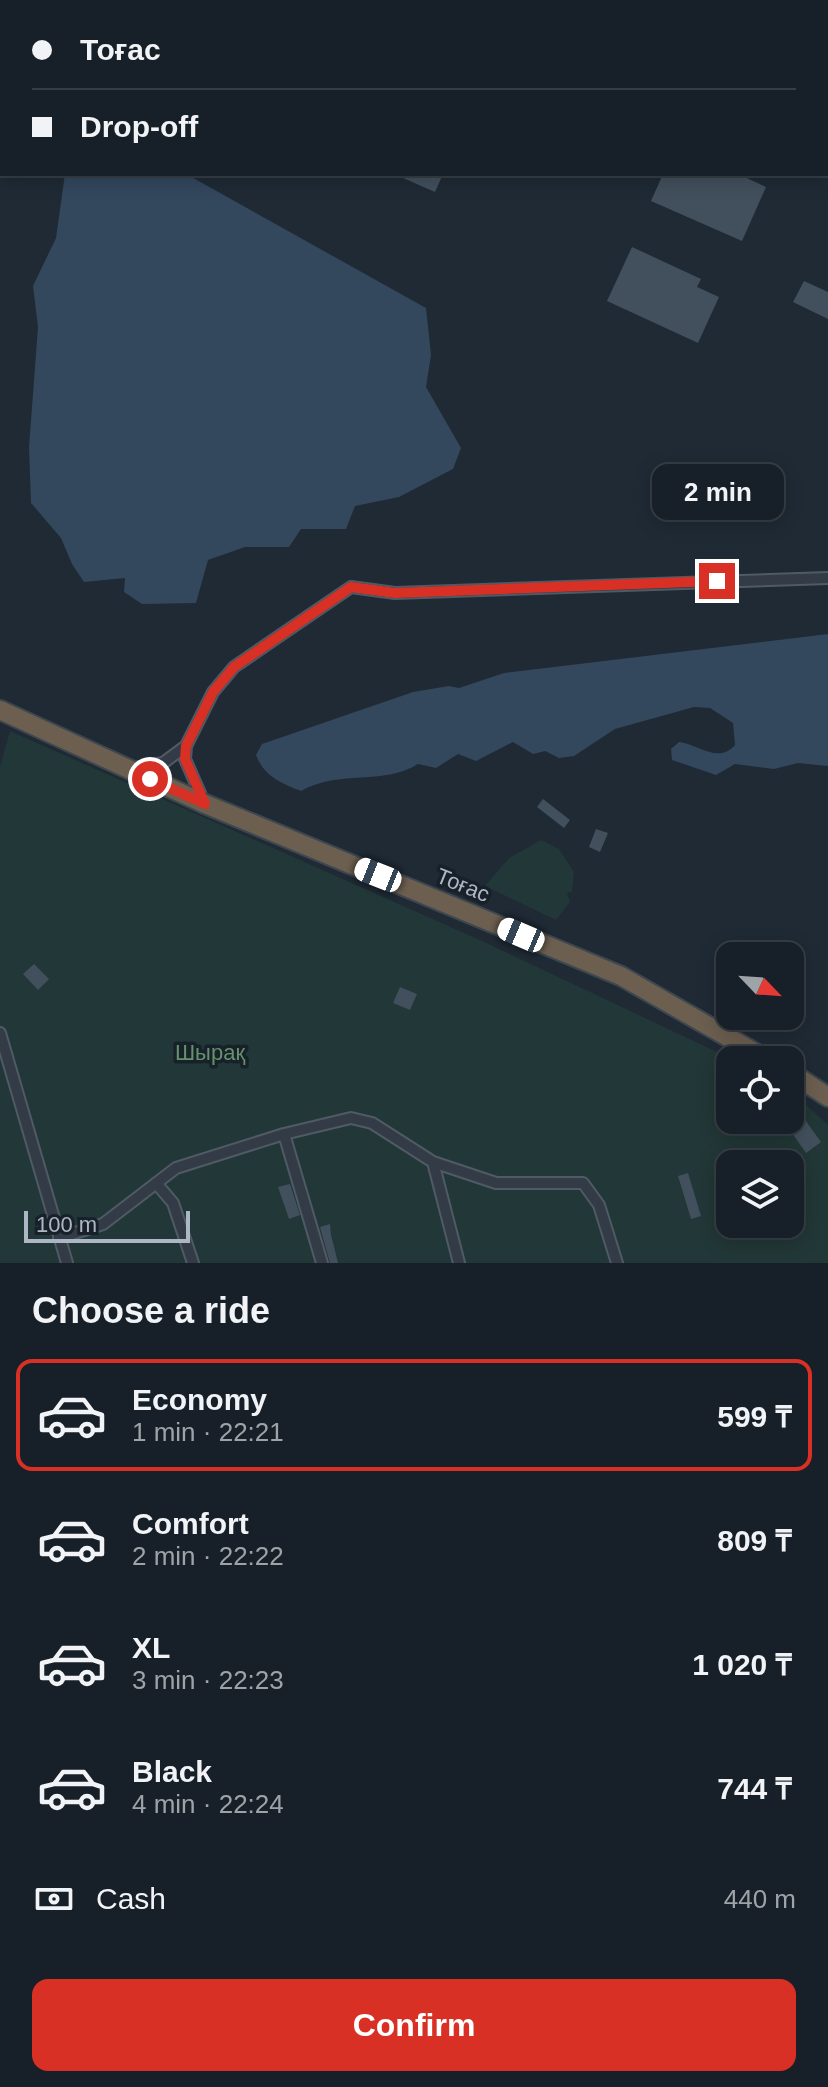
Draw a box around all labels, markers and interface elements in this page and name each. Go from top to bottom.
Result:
text: Тоғас [80,33,161,66]
text: Drop-off [80,110,198,143]
callout: 2 min [651,465,783,521]
text: 2 min [684,477,752,507]
route end [699,563,735,599]
route start [132,761,168,797]
car [351,855,405,895]
street label: Тоғас [433,863,493,907]
car [494,915,548,955]
north arrow [716,942,804,1030]
map controls [716,942,804,1238]
park label: Шырақ [175,1040,245,1065]
button: locate [716,1046,804,1134]
button: layers [716,1150,804,1238]
scale bar [24,1207,190,1243]
text: 100 m [36,1212,97,1237]
text: Choose a ride [32,1290,270,1331]
icon: car [36,1379,108,1451]
text: Economy [132,1383,267,1416]
text: 599 ₸ [717,1400,792,1433]
text: 1 min · 22:21 [132,1417,284,1447]
icon: car [36,1503,108,1575]
text: Comfort [132,1507,249,1540]
text: 809 ₸ [717,1524,792,1557]
text: 2 min · 22:22 [132,1541,284,1571]
icon: car [36,1627,108,1699]
text: XL [132,1631,170,1664]
text: 1 020 ₸ [692,1648,792,1681]
text: 3 min · 22:23 [132,1665,284,1695]
icon: car [36,1751,108,1823]
text: Black [132,1755,212,1788]
text: 744 ₸ [717,1772,792,1805]
text: 4 min · 22:24 [132,1789,284,1819]
icon: cash [32,1877,76,1921]
text: Cash [96,1882,166,1915]
text: 440 m [724,1884,796,1914]
button: Confirm [32,1979,796,2071]

